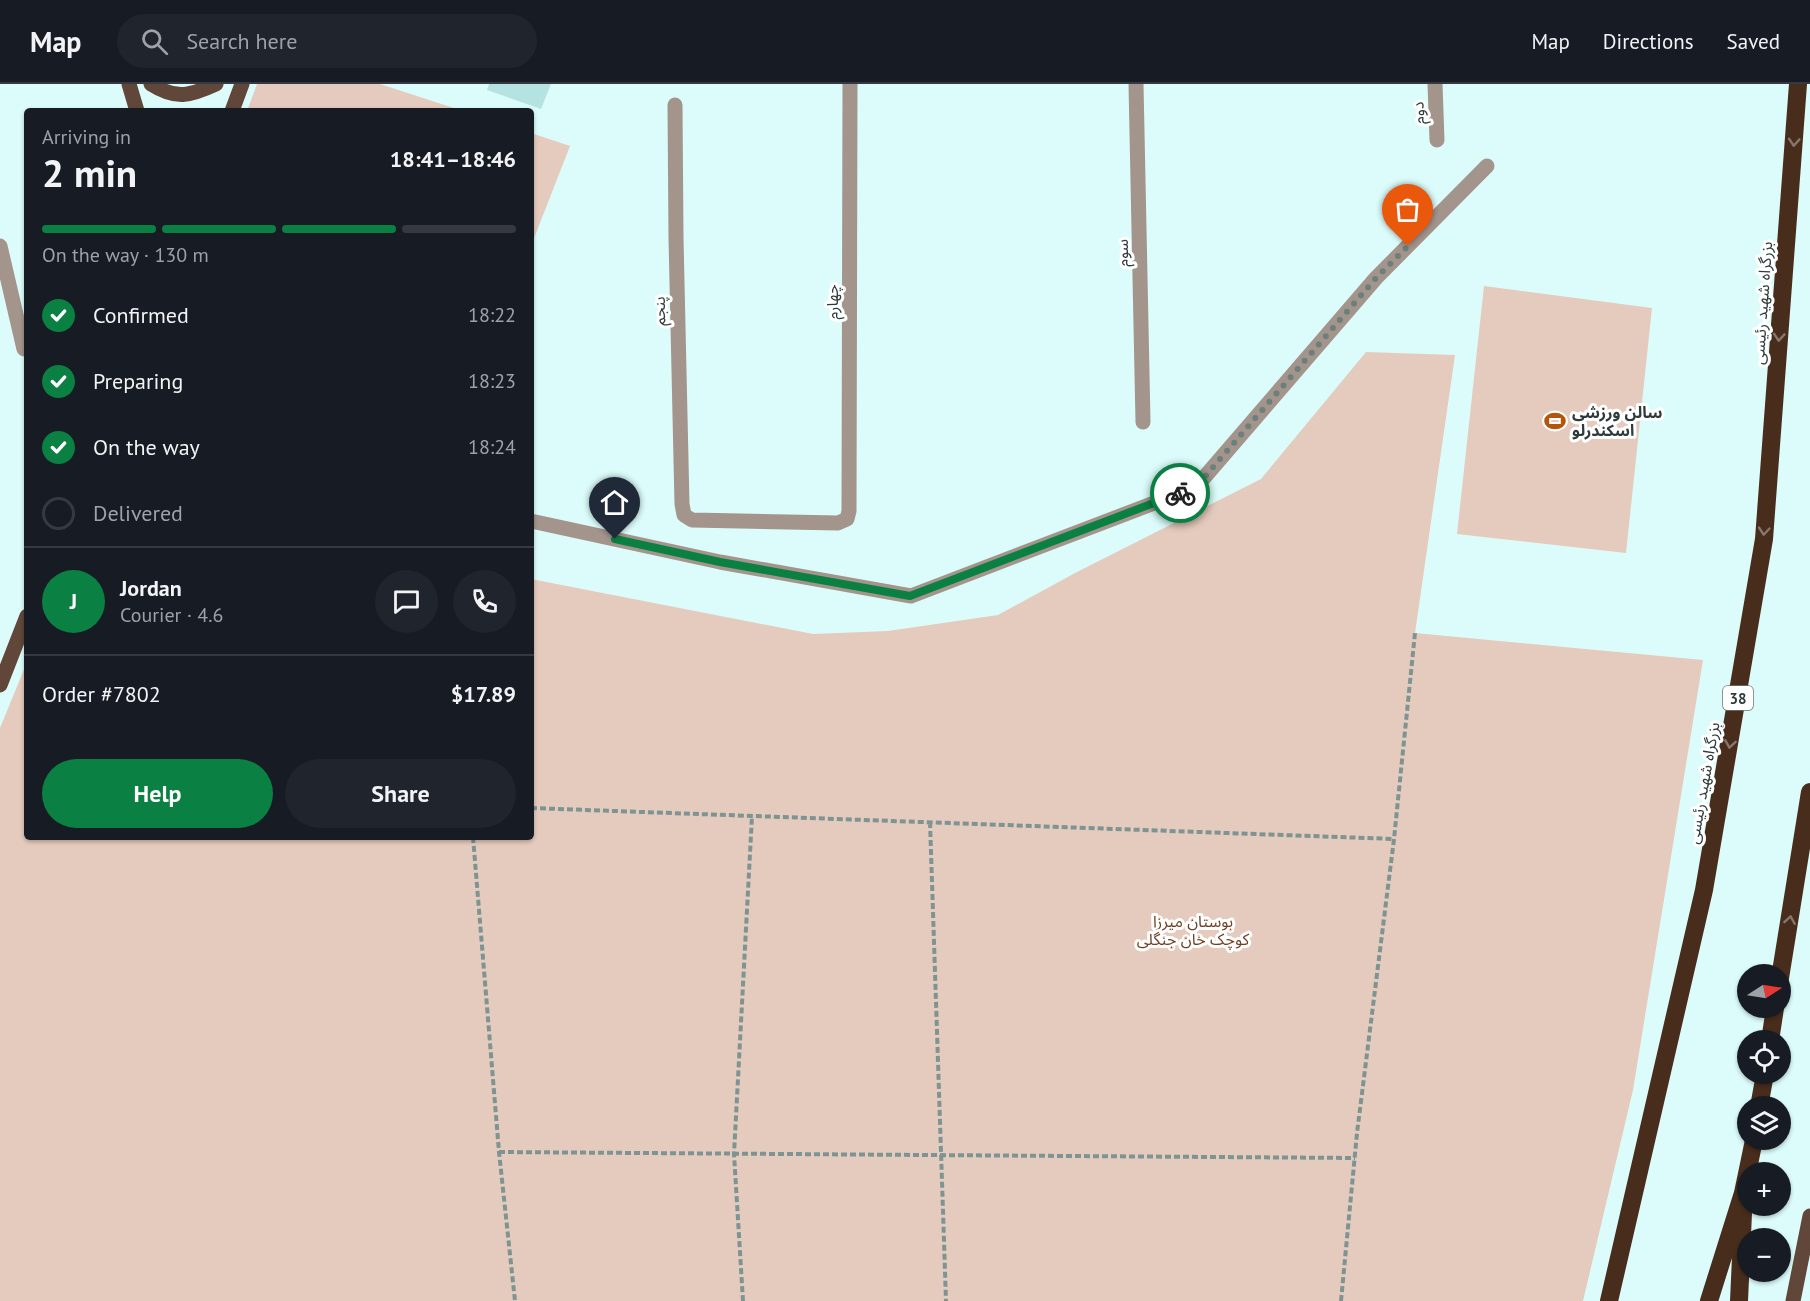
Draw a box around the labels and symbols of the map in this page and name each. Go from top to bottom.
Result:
street label: دوم [1407,101,1432,125]
one-way arrow [1788,138,1801,147]
pin [1382,184,1433,246]
street label: سوم [1112,239,1135,267]
street label: بزرگراه شهید رئیسی [1748,241,1776,365]
street label: چهارم [822,284,845,320]
street label: پنجم [649,296,672,326]
one-way arrow [1773,332,1786,341]
place label: سالن ورزشی اسکندرلو [1572,402,1663,440]
sports icon: سالن ورزشی اسکندرلو [1543,409,1567,433]
courier [1150,463,1210,523]
pin [589,477,640,539]
one-way arrow [1758,527,1771,536]
road number: 38 [1723,686,1753,710]
street label: بزرگراه شهید رئیسی [1682,720,1724,846]
one-way arrow [1724,739,1737,749]
park label: بوستان میرزا کوچک خان جنگلی [1137,911,1250,950]
one-way arrow [1783,916,1796,926]
north arrow [1737,964,1791,1018]

